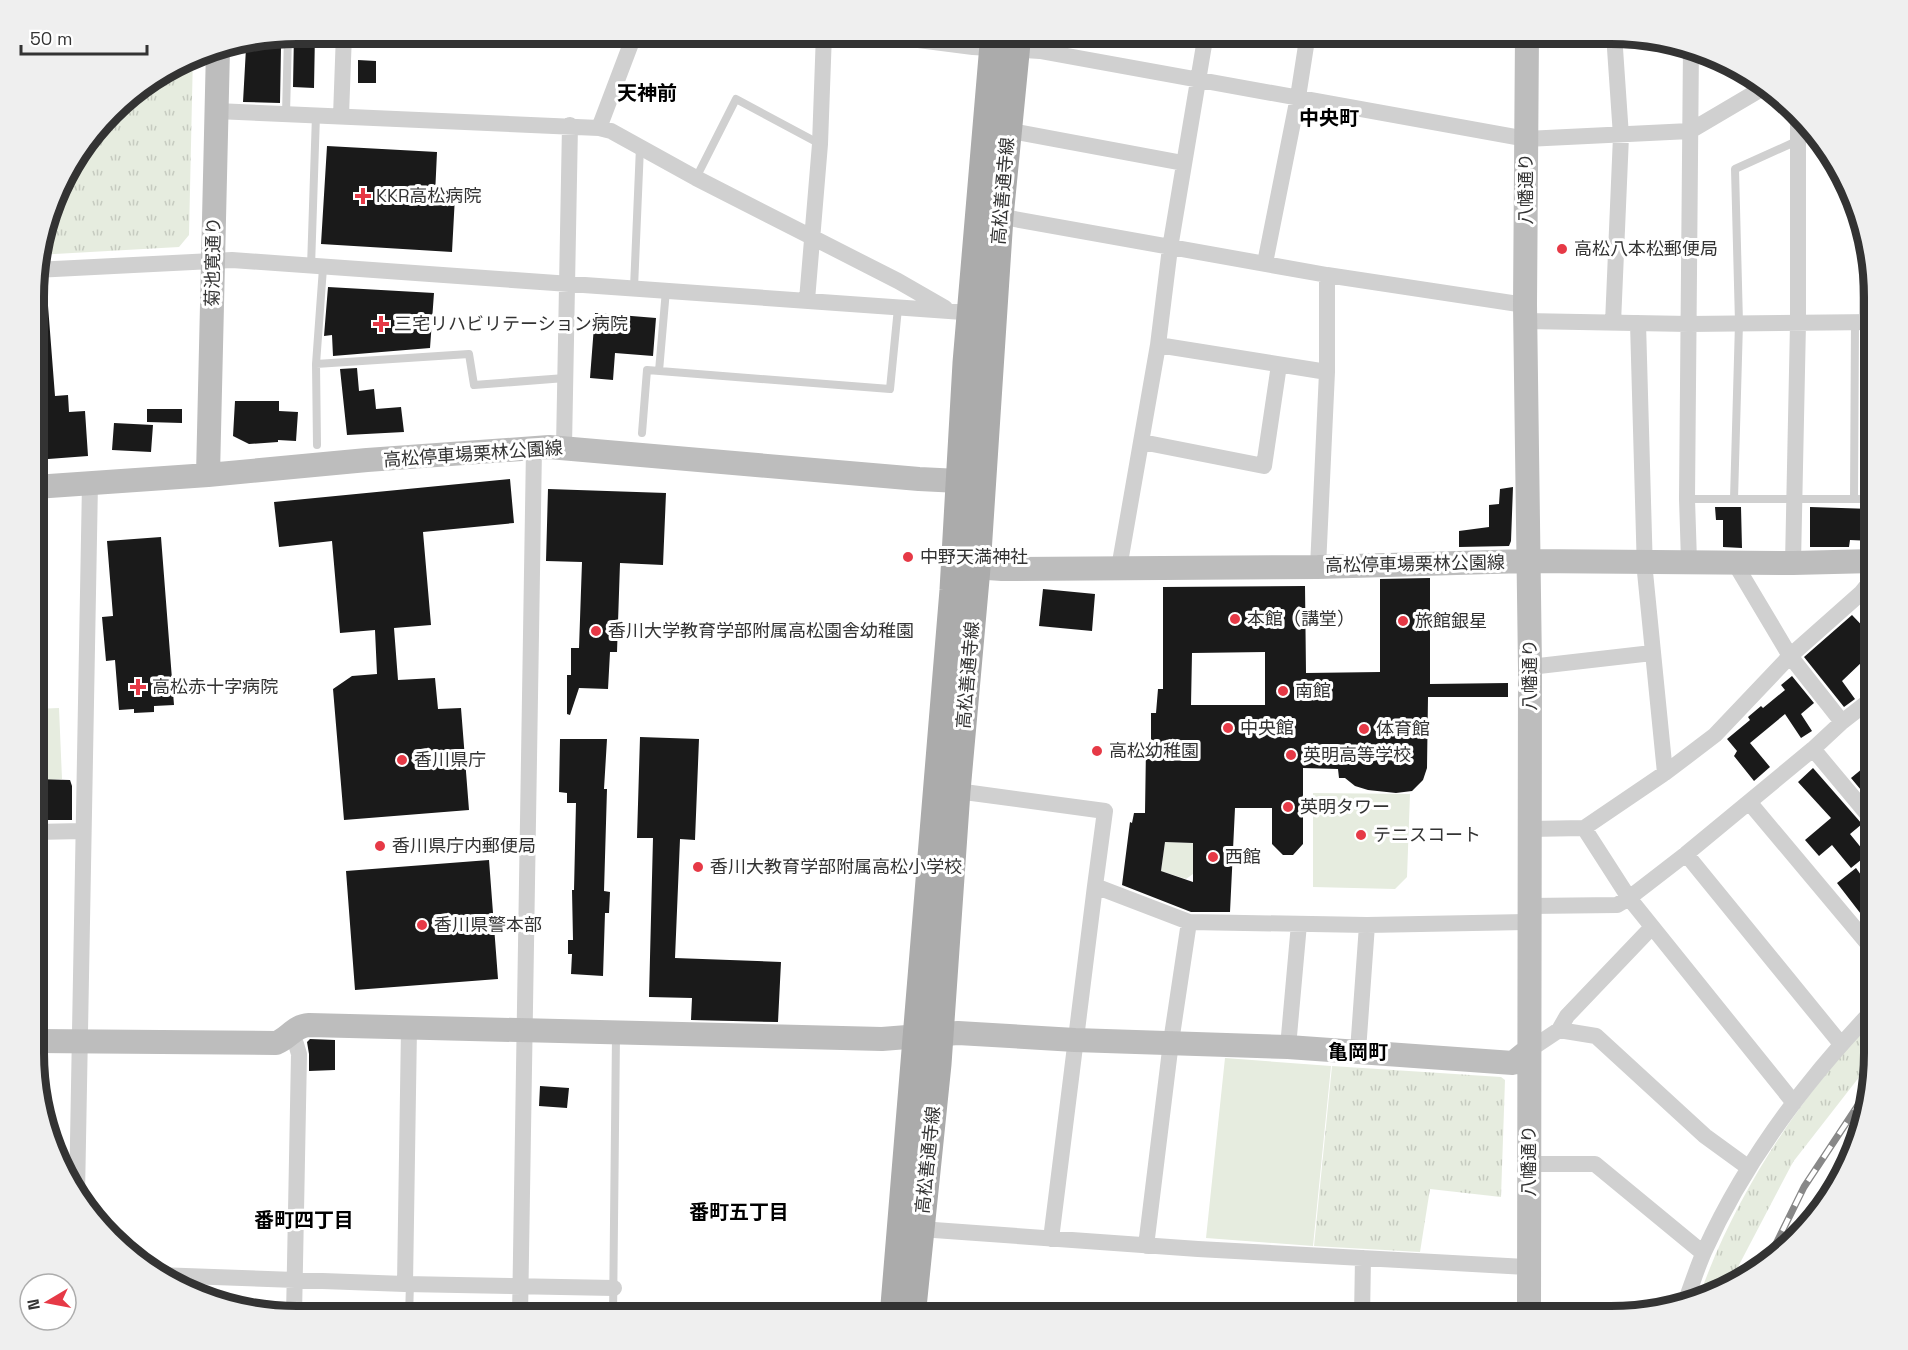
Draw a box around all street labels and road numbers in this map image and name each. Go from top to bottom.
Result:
street label: 高松善通寺線 [986,136,1019,246]
street label: 八幡通り [1514,153,1537,225]
street label: 菊池寛通り [200,217,225,307]
street label: 高松停車場栗林公園線 [382,436,564,471]
street label: 高松停車場栗林公園線 [1325,550,1505,577]
street label: 高松善通寺線 [951,620,984,730]
street label: 八幡通り [1518,639,1541,711]
street label: 高松善通寺線 [910,1105,945,1215]
street label: 八幡通り [1517,1125,1540,1197]

